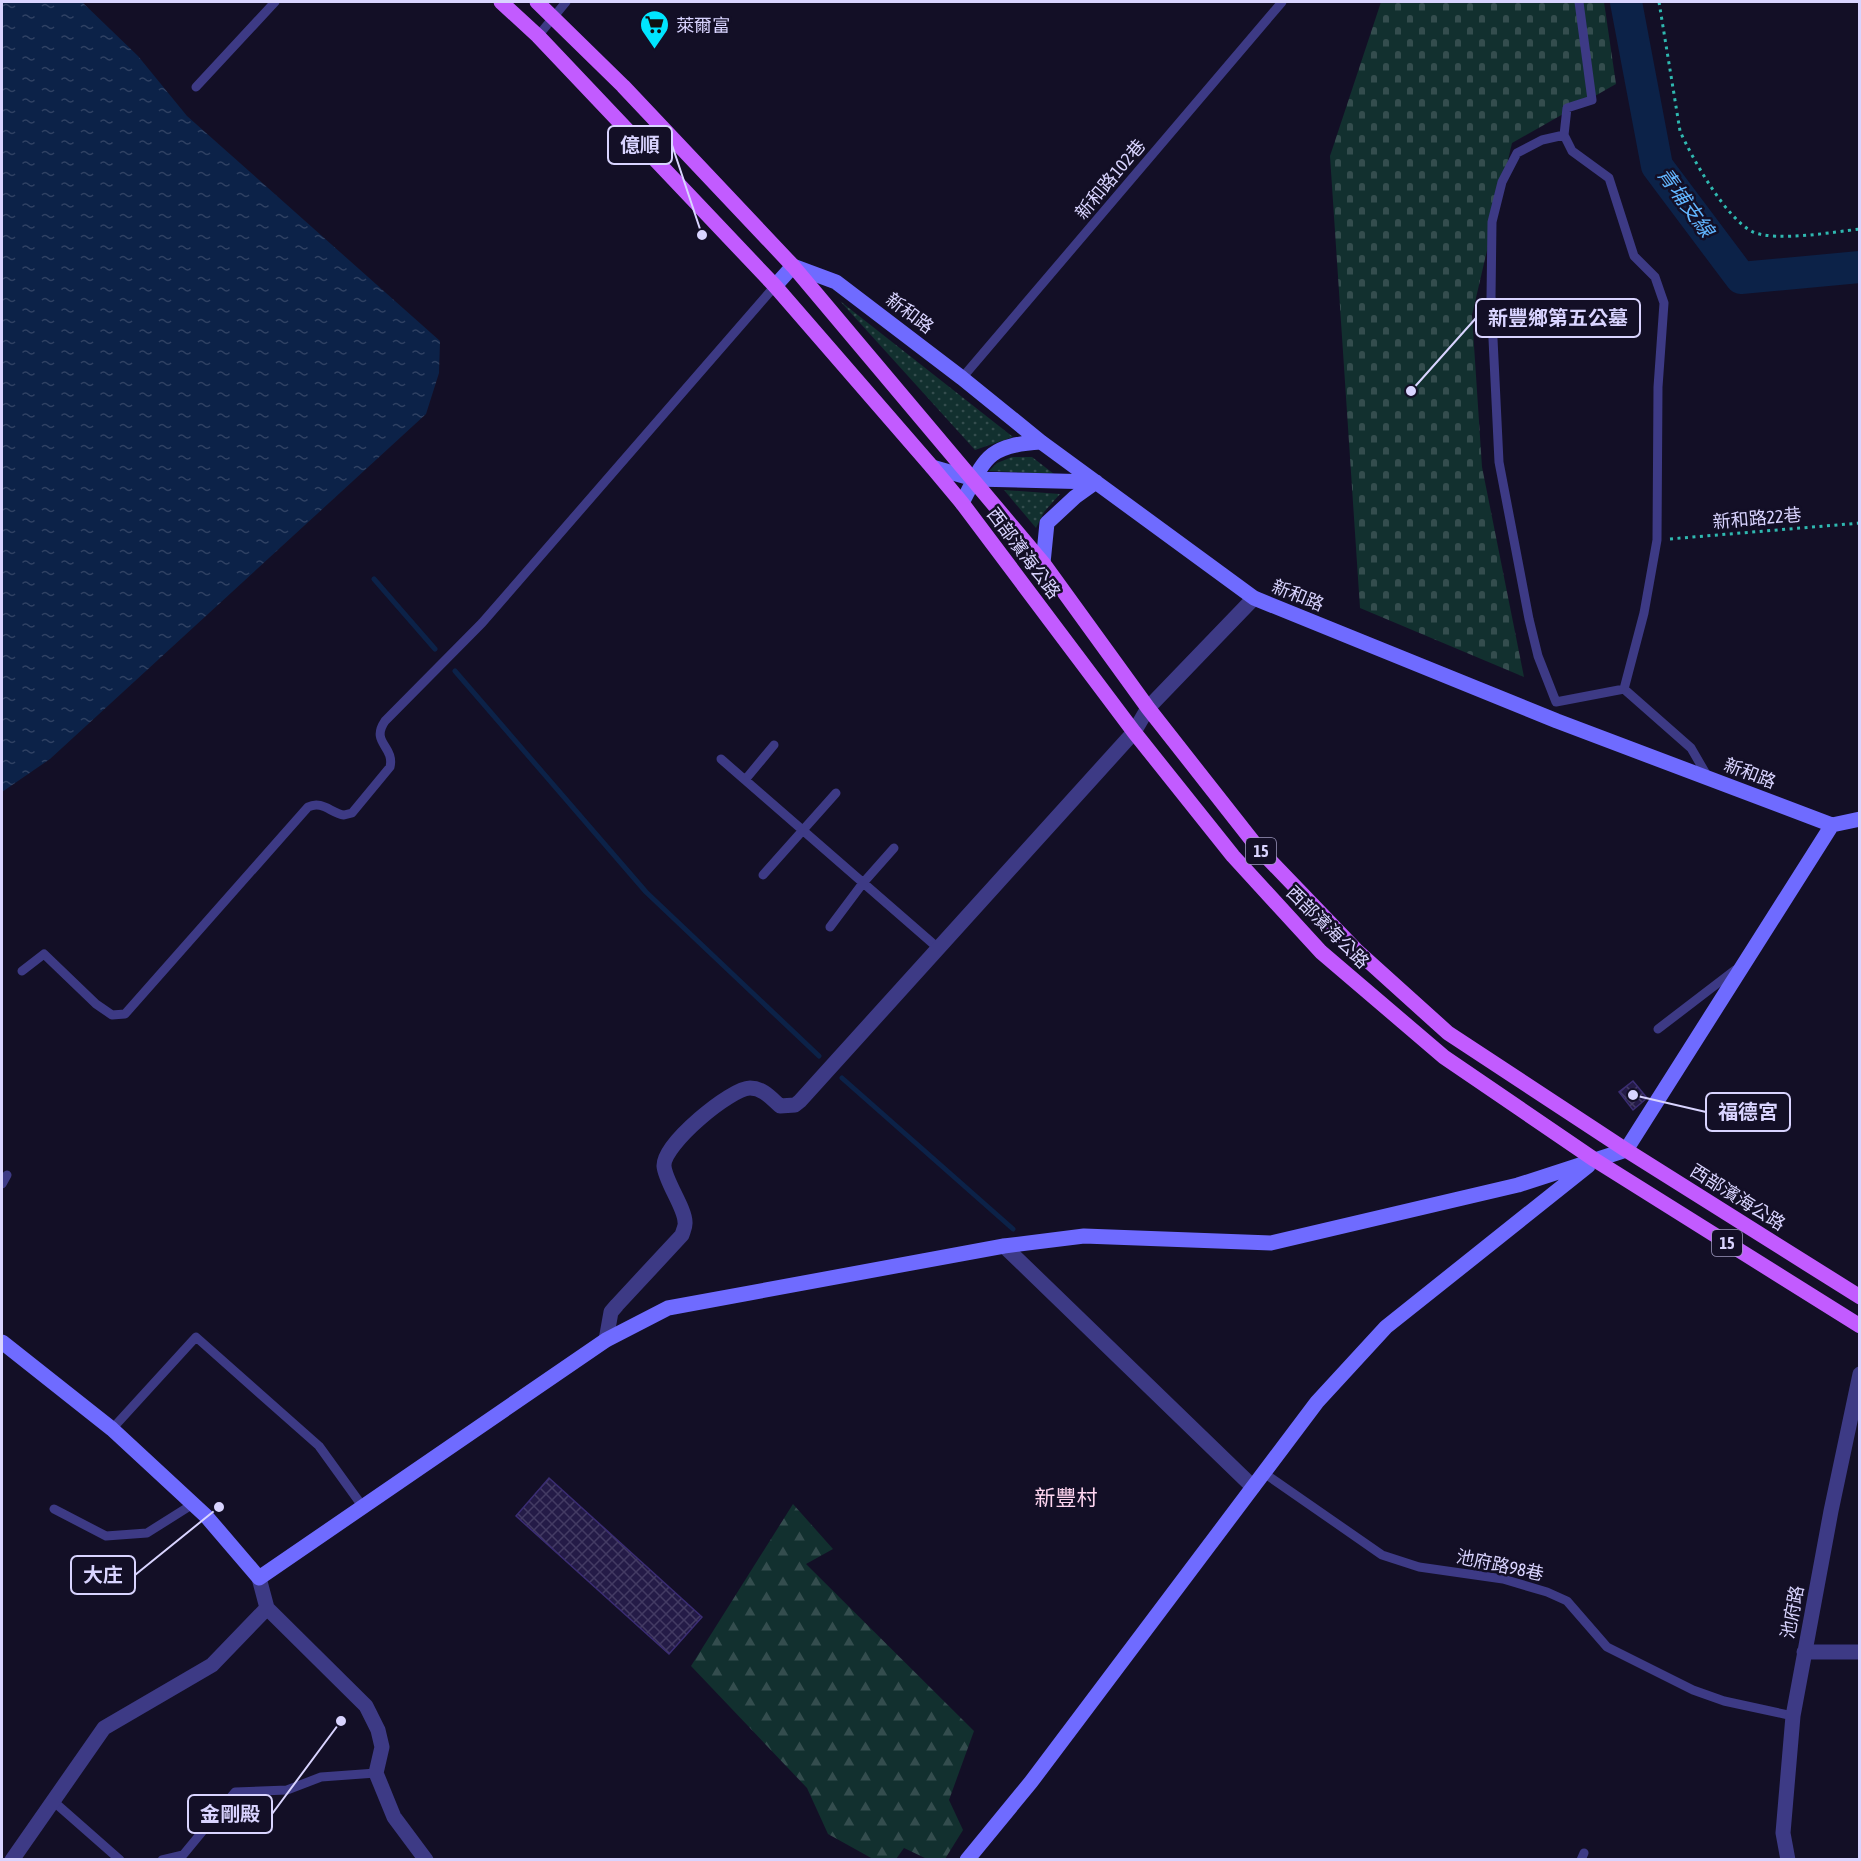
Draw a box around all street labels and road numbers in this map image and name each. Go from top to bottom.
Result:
street label: 新和路102巷 [1071,135,1149,223]
street label: 新和路 [882,288,938,338]
street label: 西部濱海公路 [983,504,1065,602]
street label: 新和路22巷 [1712,504,1802,532]
street label: 新和路 [1269,575,1327,615]
street label: 新和路 [1721,754,1779,792]
road number: 15 [1246,838,1276,864]
street label: 西部濱海公路 [1282,881,1374,973]
street label: 西部濱海公路 [1687,1159,1789,1235]
road number: 15 [1712,1230,1742,1256]
street label: 池府路98巷 [1454,1545,1546,1585]
street label: 池府路 [1777,1583,1807,1641]

